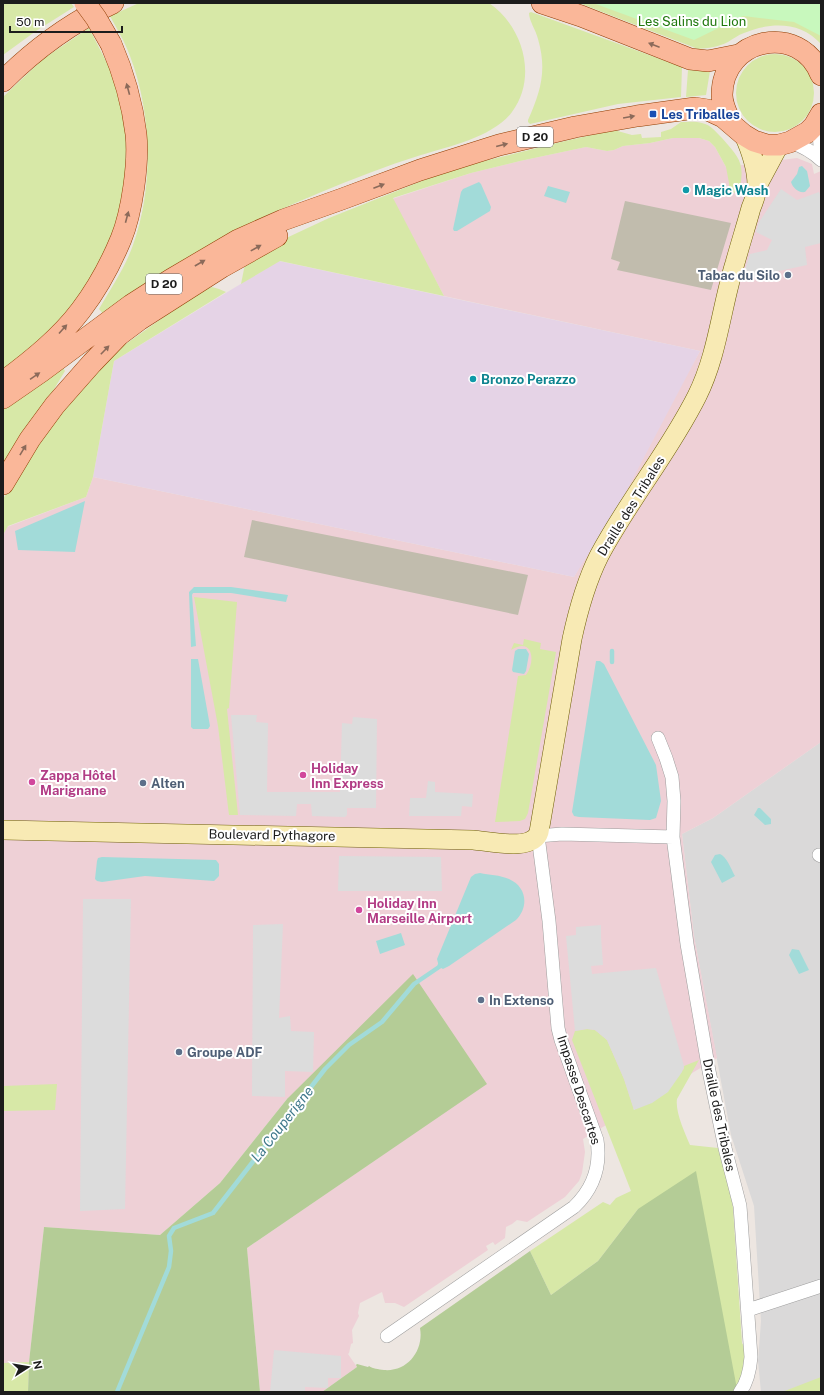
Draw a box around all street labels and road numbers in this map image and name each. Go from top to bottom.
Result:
road number: D 20 [517,127,553,147]
road number: D 20 [146,274,182,294]
street label: Draille des Tribales [594,453,668,559]
street label: Boulevard Pythagore [208,826,336,844]
street label: Impasse Descartes [554,1033,604,1147]
street label: Draille des Tribales [700,1057,738,1173]

